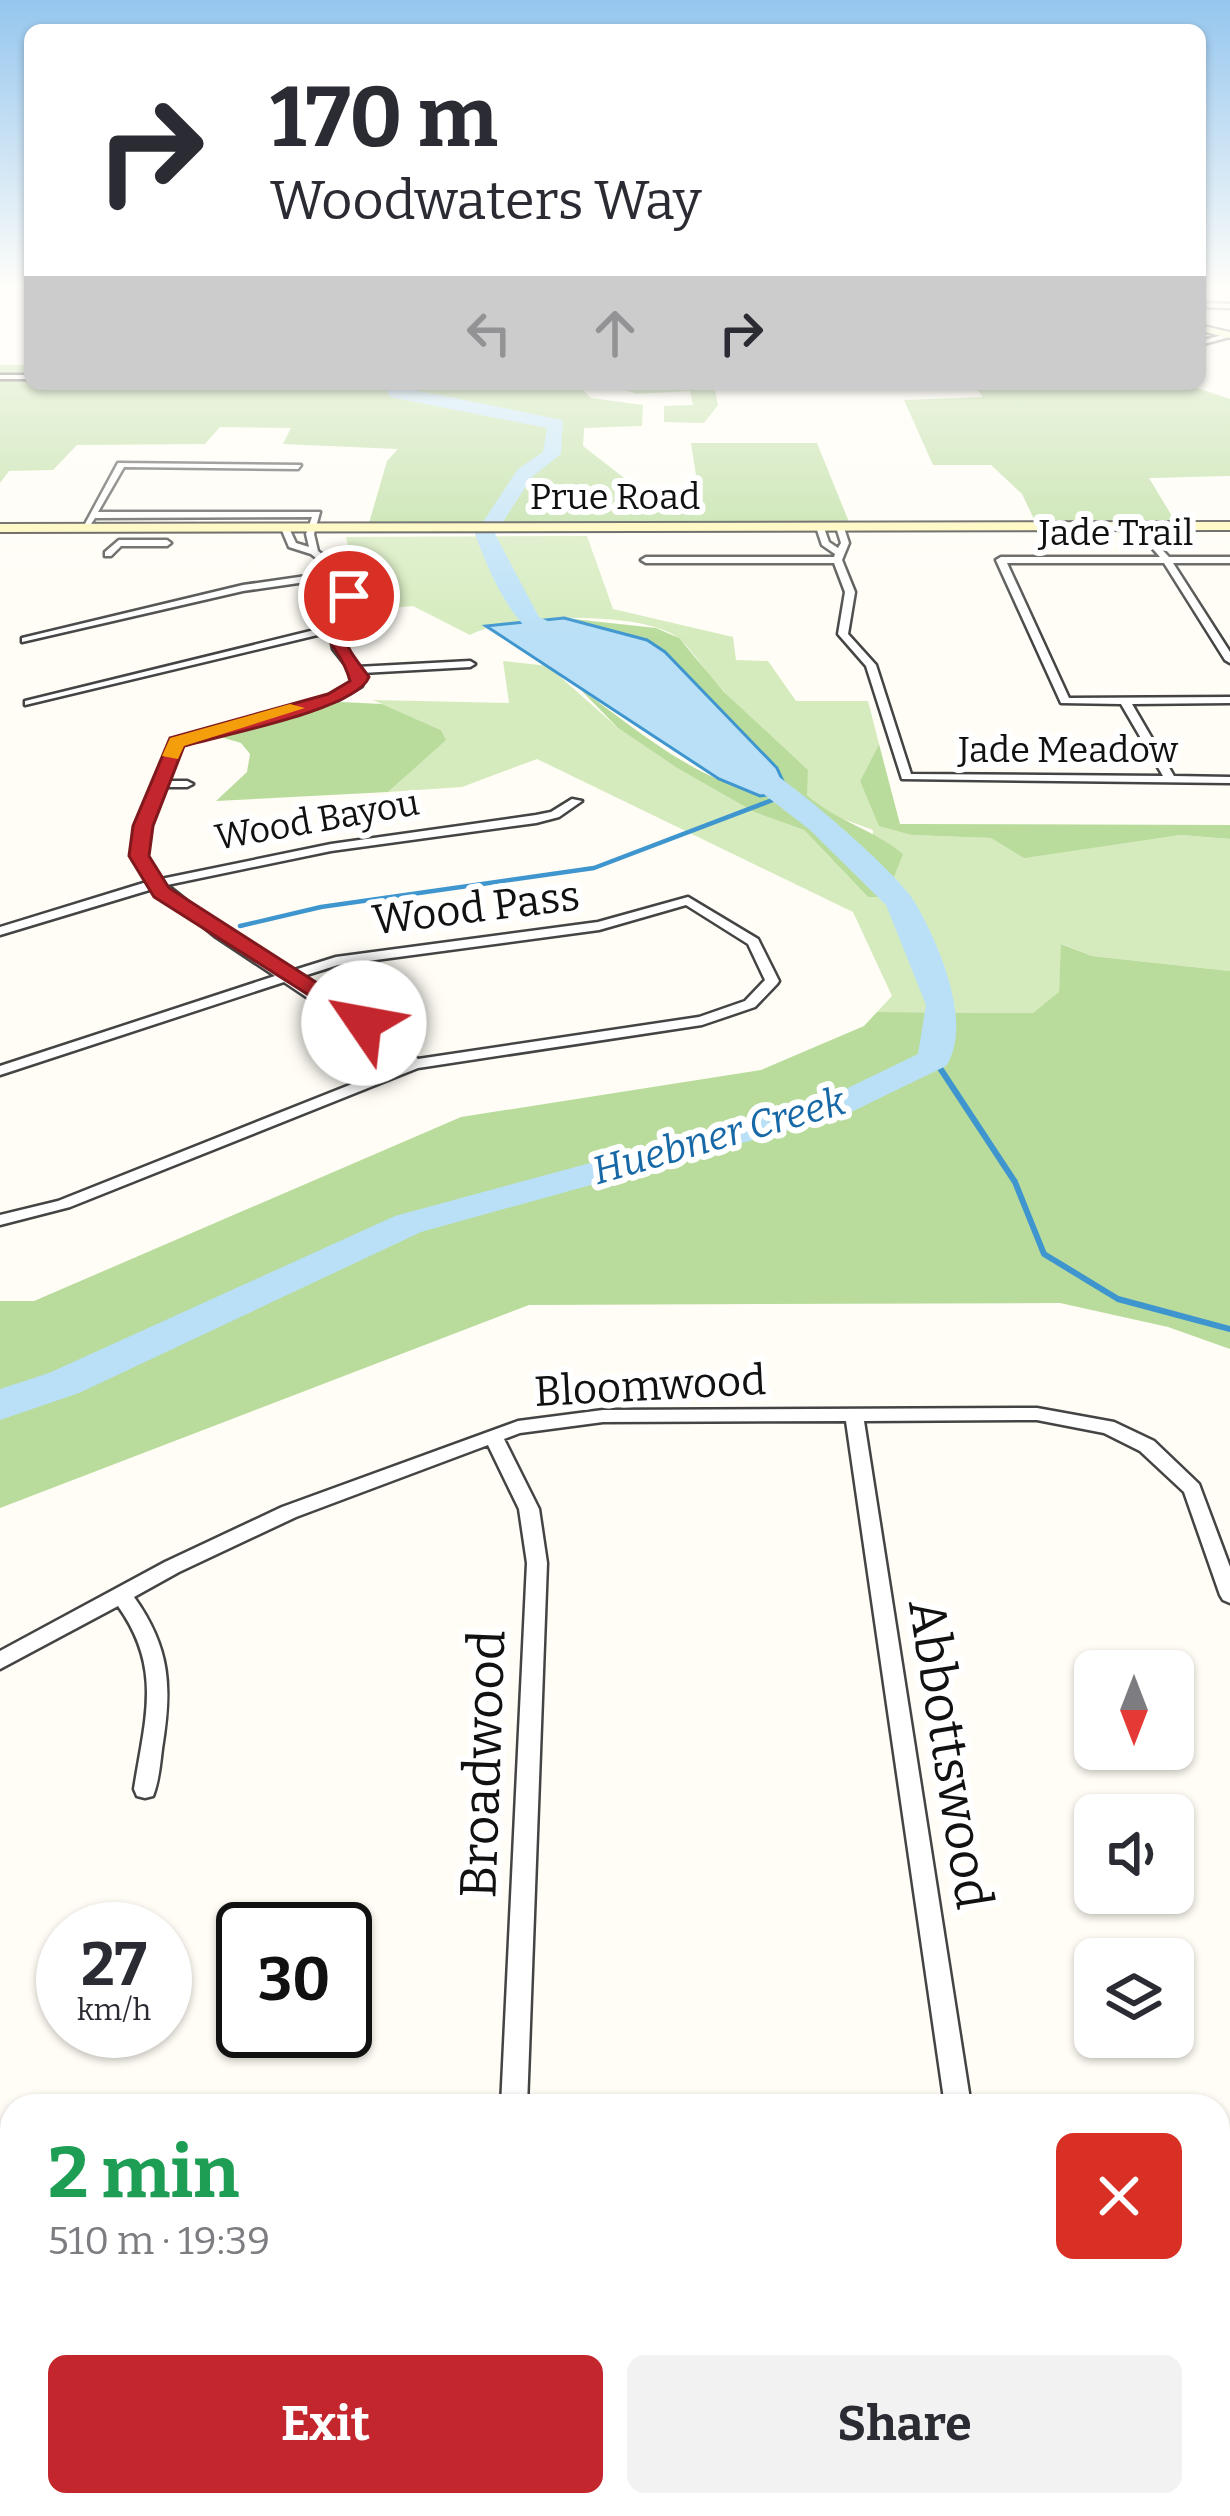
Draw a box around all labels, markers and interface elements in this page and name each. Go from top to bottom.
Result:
text: 170 m [270,67,498,168]
icon: right [72,72,228,228]
text: Woodwaters Way [270,169,701,233]
icon: left [456,300,522,366]
icon: ahead [582,300,648,366]
icon: right [708,300,774,366]
street label: Prue Road [530,475,700,519]
street label: Jade Trail [1038,511,1193,555]
pin [298,545,400,647]
icon: arrive [316,563,382,629]
street label: Jade Meadow [957,728,1178,772]
street label: Wood Bayou [212,780,422,860]
street label: Wood Pass [369,870,583,946]
position arrow [301,960,427,1086]
water label: Huebner Creek [587,1078,851,1194]
street label: Bloomwood [533,1355,767,1417]
street label: Abbottswood [895,1595,1005,1913]
street label: Broadwood [447,1629,519,1899]
north arrow [1074,1650,1194,1770]
map controls [1074,1650,1194,2058]
button: sound [1074,1794,1194,1914]
speed limit sign: 30 [216,1902,372,2058]
text: 27 [81,1929,147,2001]
button: layers [1074,1938,1194,2058]
text: km/h [77,1992,151,2028]
text: 2 min [48,2130,239,2216]
button: close [1056,2133,1182,2259]
text: 510 m · 19:39 [48,2218,270,2264]
button: Exit [48,2355,603,2493]
button: Share [627,2355,1182,2493]

